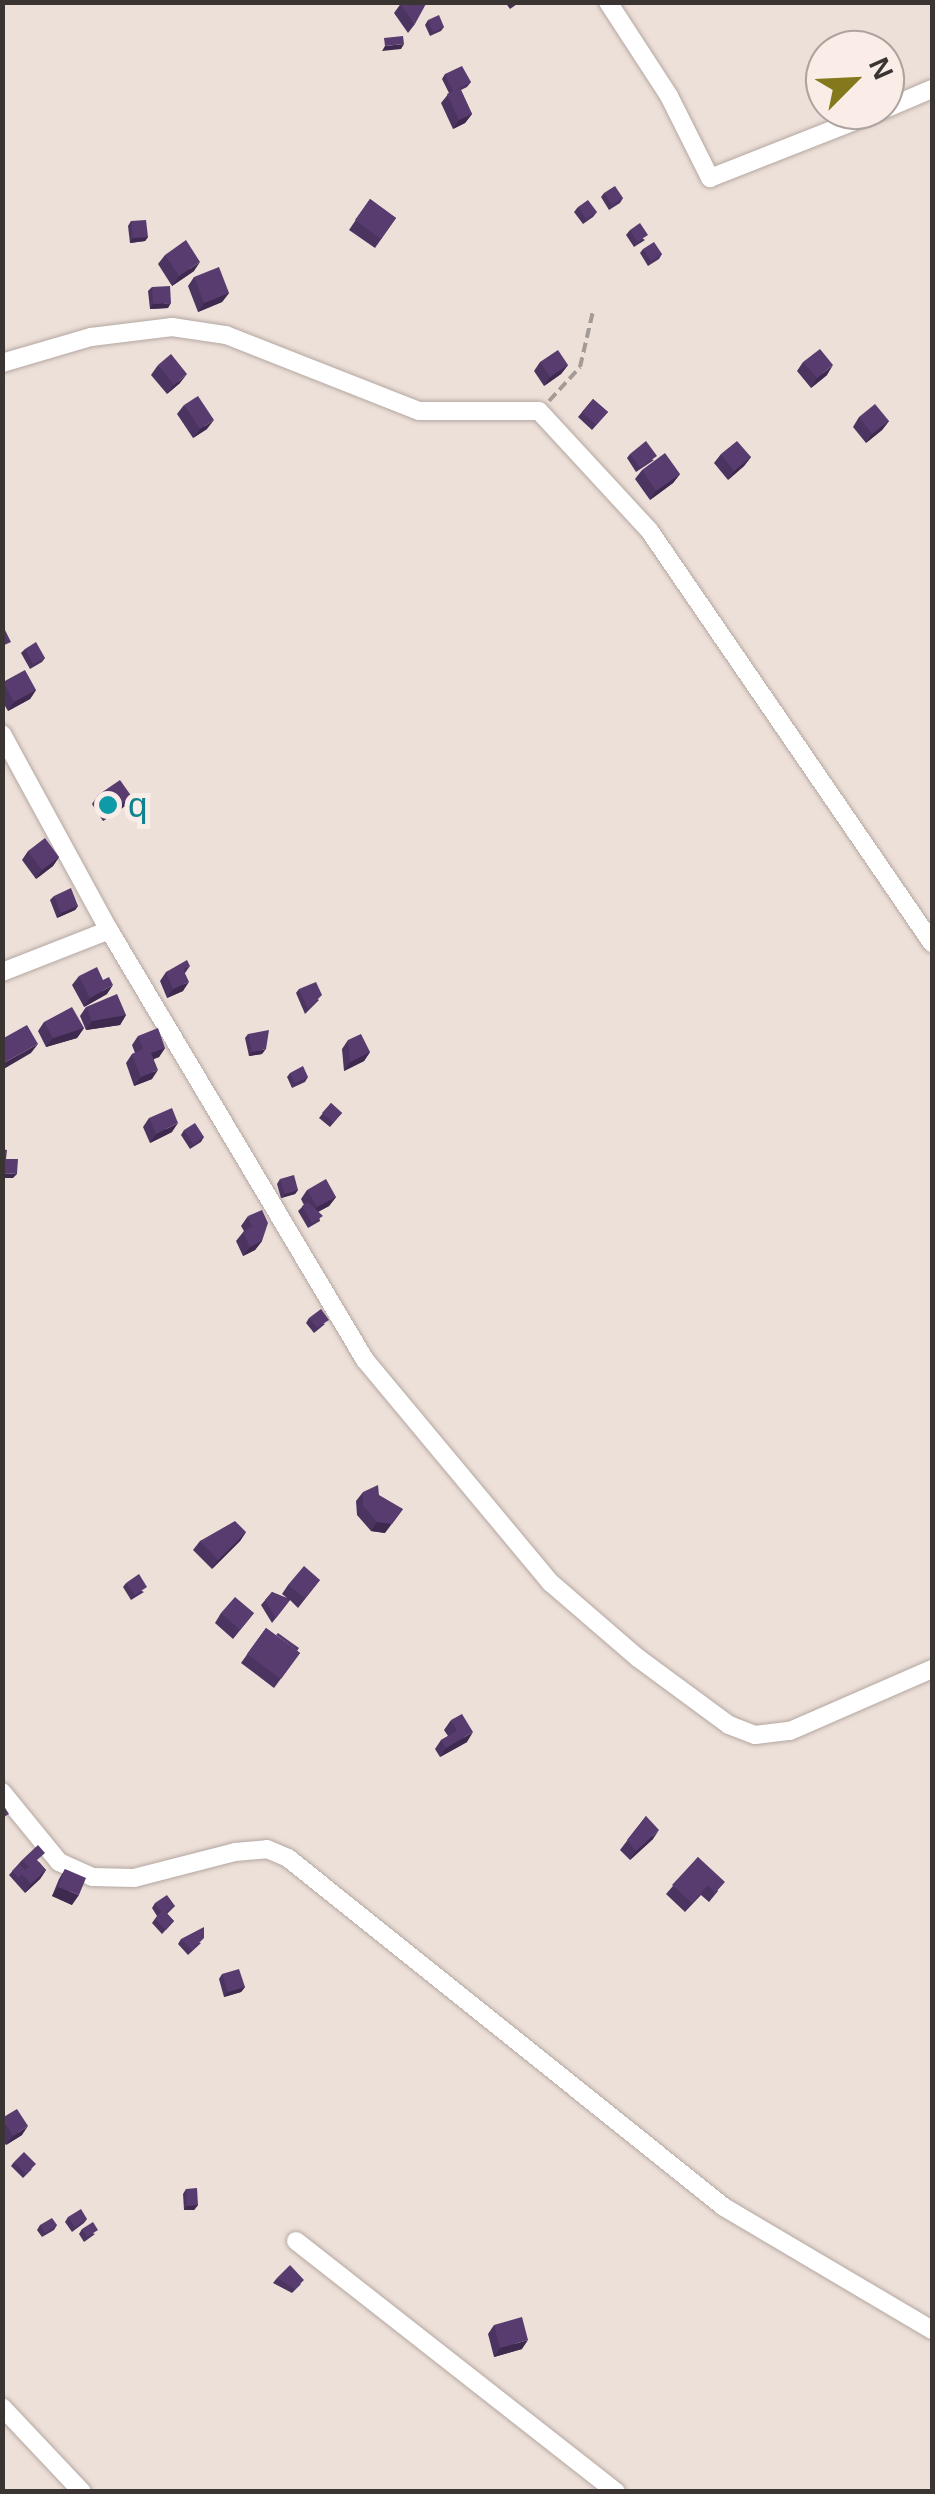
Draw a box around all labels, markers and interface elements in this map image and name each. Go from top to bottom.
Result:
north arrow [805,30,905,130]
text: N [863,53,899,84]
place label: q [128,784,147,826]
marker: q [97,794,119,816]

